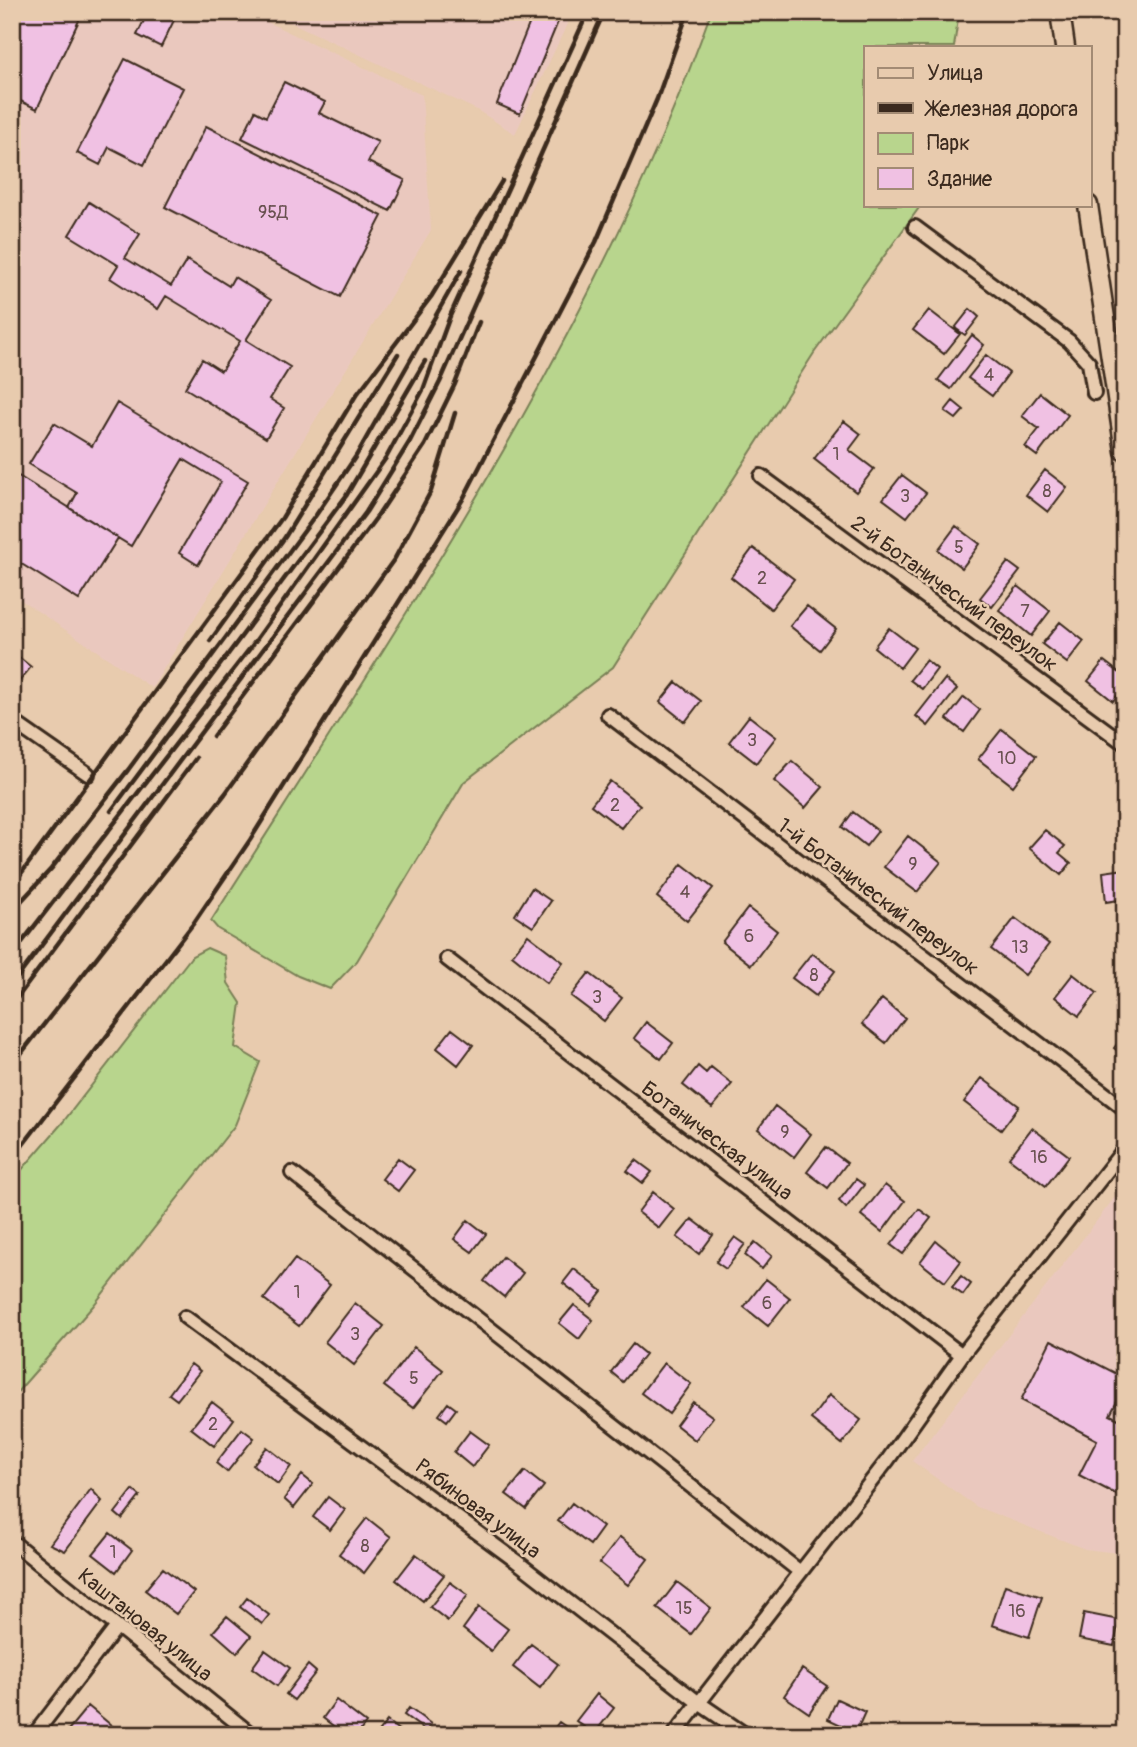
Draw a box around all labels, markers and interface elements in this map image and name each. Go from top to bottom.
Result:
legend [864,46,1092,206]
text: Улица [927,60,983,87]
text: Железная дорога [924,96,1078,123]
text: Парк [927,130,970,157]
text: Здание [927,166,993,193]
house number: 95Д [258,201,288,224]
house number: 4 [984,364,995,387]
house number: 1 [832,443,840,466]
house number: 8 [1042,480,1052,503]
house number: 3 [900,485,910,508]
street label: 2-й Ботанический переулок [845,510,1063,678]
house number: 5 [954,536,964,559]
house number: 2 [757,567,767,590]
house number: 7 [1020,600,1030,623]
house number: 3 [747,729,757,752]
house number: 10 [997,747,1017,770]
house number: 2 [610,794,620,817]
street label: 1-й Ботанический переулок [772,812,984,982]
house number: 9 [908,853,918,876]
house number: 4 [680,881,691,904]
house number: 6 [744,925,754,948]
house number: 13 [1011,936,1029,959]
house number: 8 [809,964,819,987]
house number: 3 [592,986,602,1009]
street label: Ботаническая улица [636,1075,798,1207]
house number: 9 [780,1121,790,1144]
house number: 16 [1030,1146,1048,1169]
house number: 1 [293,1281,301,1304]
house number: 6 [762,1292,772,1315]
house number: 3 [350,1323,360,1346]
house number: 5 [409,1367,419,1390]
house number: 2 [208,1413,218,1436]
street label: Рябиновая улица [410,1453,546,1565]
house number: 8 [360,1535,370,1558]
house number: 1 [109,1541,117,1564]
street label: Каштановая улица [72,1562,218,1688]
house number: 15 [676,1597,692,1620]
house number: 16 [1008,1600,1026,1623]

